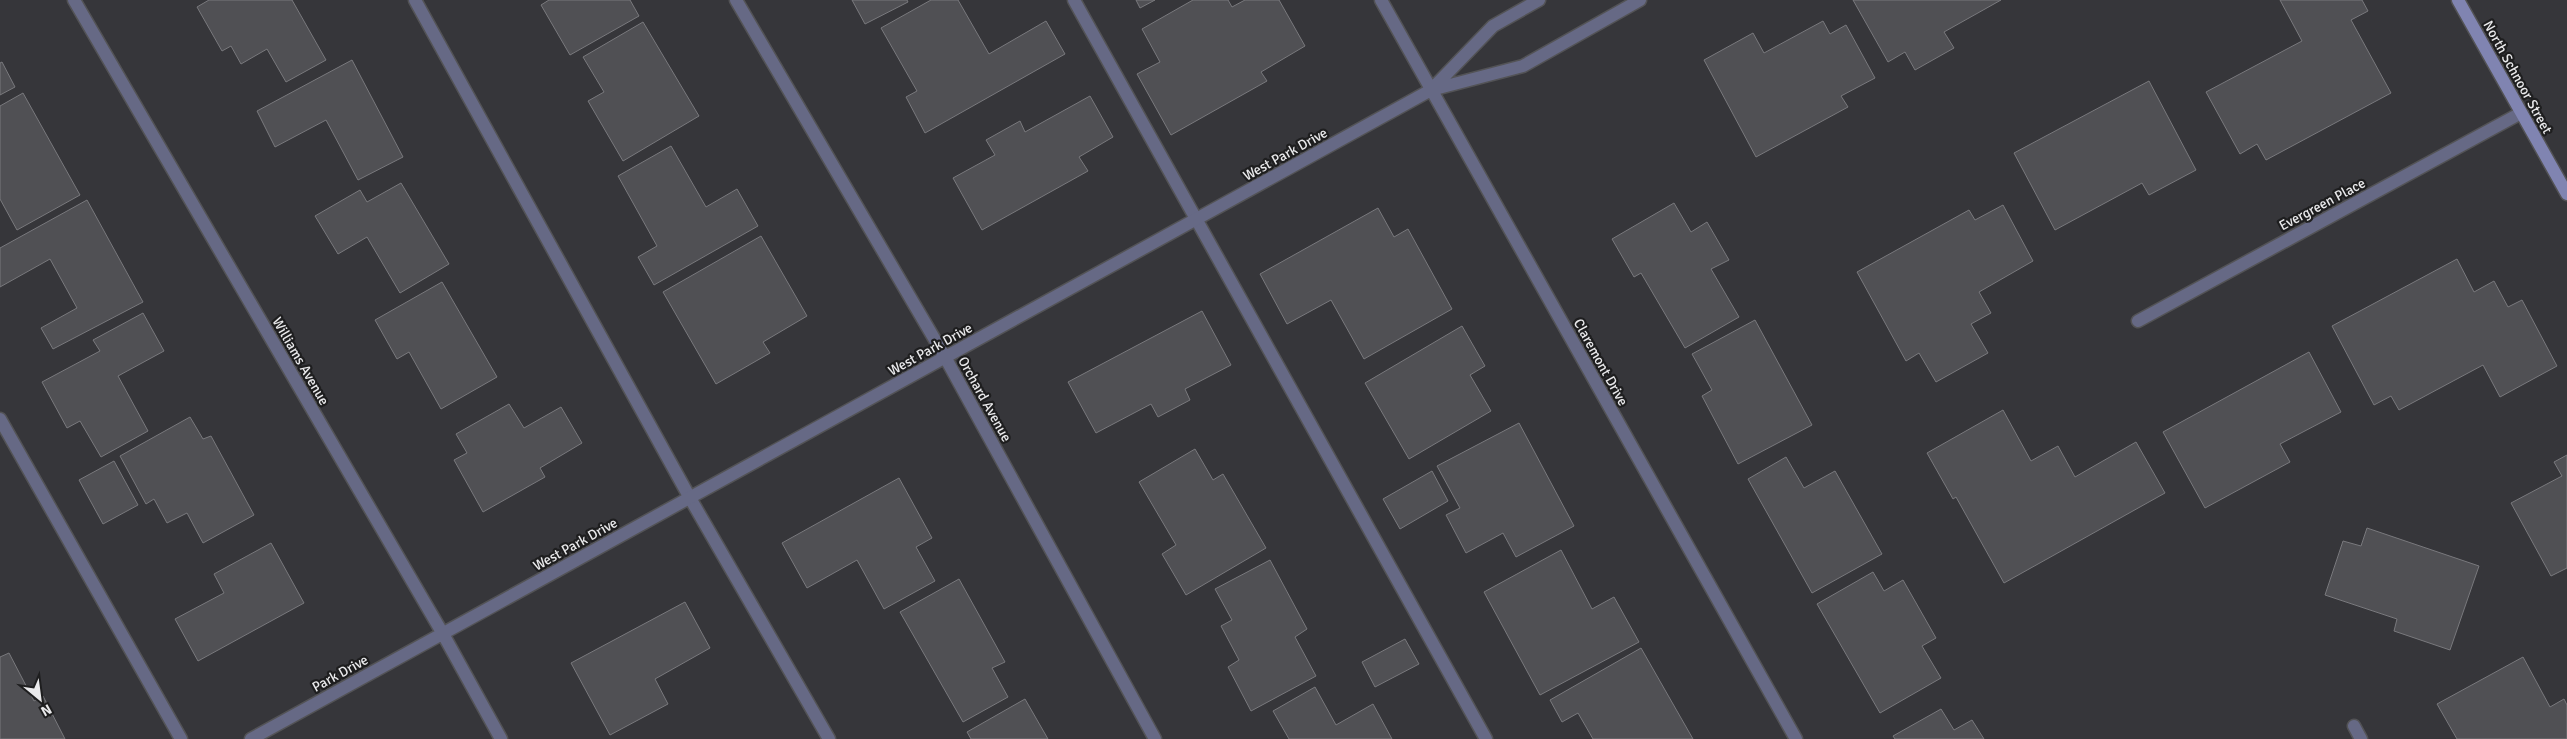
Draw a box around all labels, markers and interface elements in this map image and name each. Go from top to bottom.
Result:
street label: North Schnoor Street [2479,18,2556,137]
street label: West Park Drive [1240,124,1330,185]
street label: Evergreen Place [2276,175,2368,234]
street label: Williams Avenue [269,314,333,408]
street label: Claremont Drive [1570,316,1631,409]
street label: West Park Drive [885,319,975,380]
street label: Orchard Avenue [954,354,1015,445]
street label: West Park Drive [530,514,620,575]
street label: Park Drive [309,651,371,696]
north arrow [15,674,65,724]
text: N [38,700,54,720]

